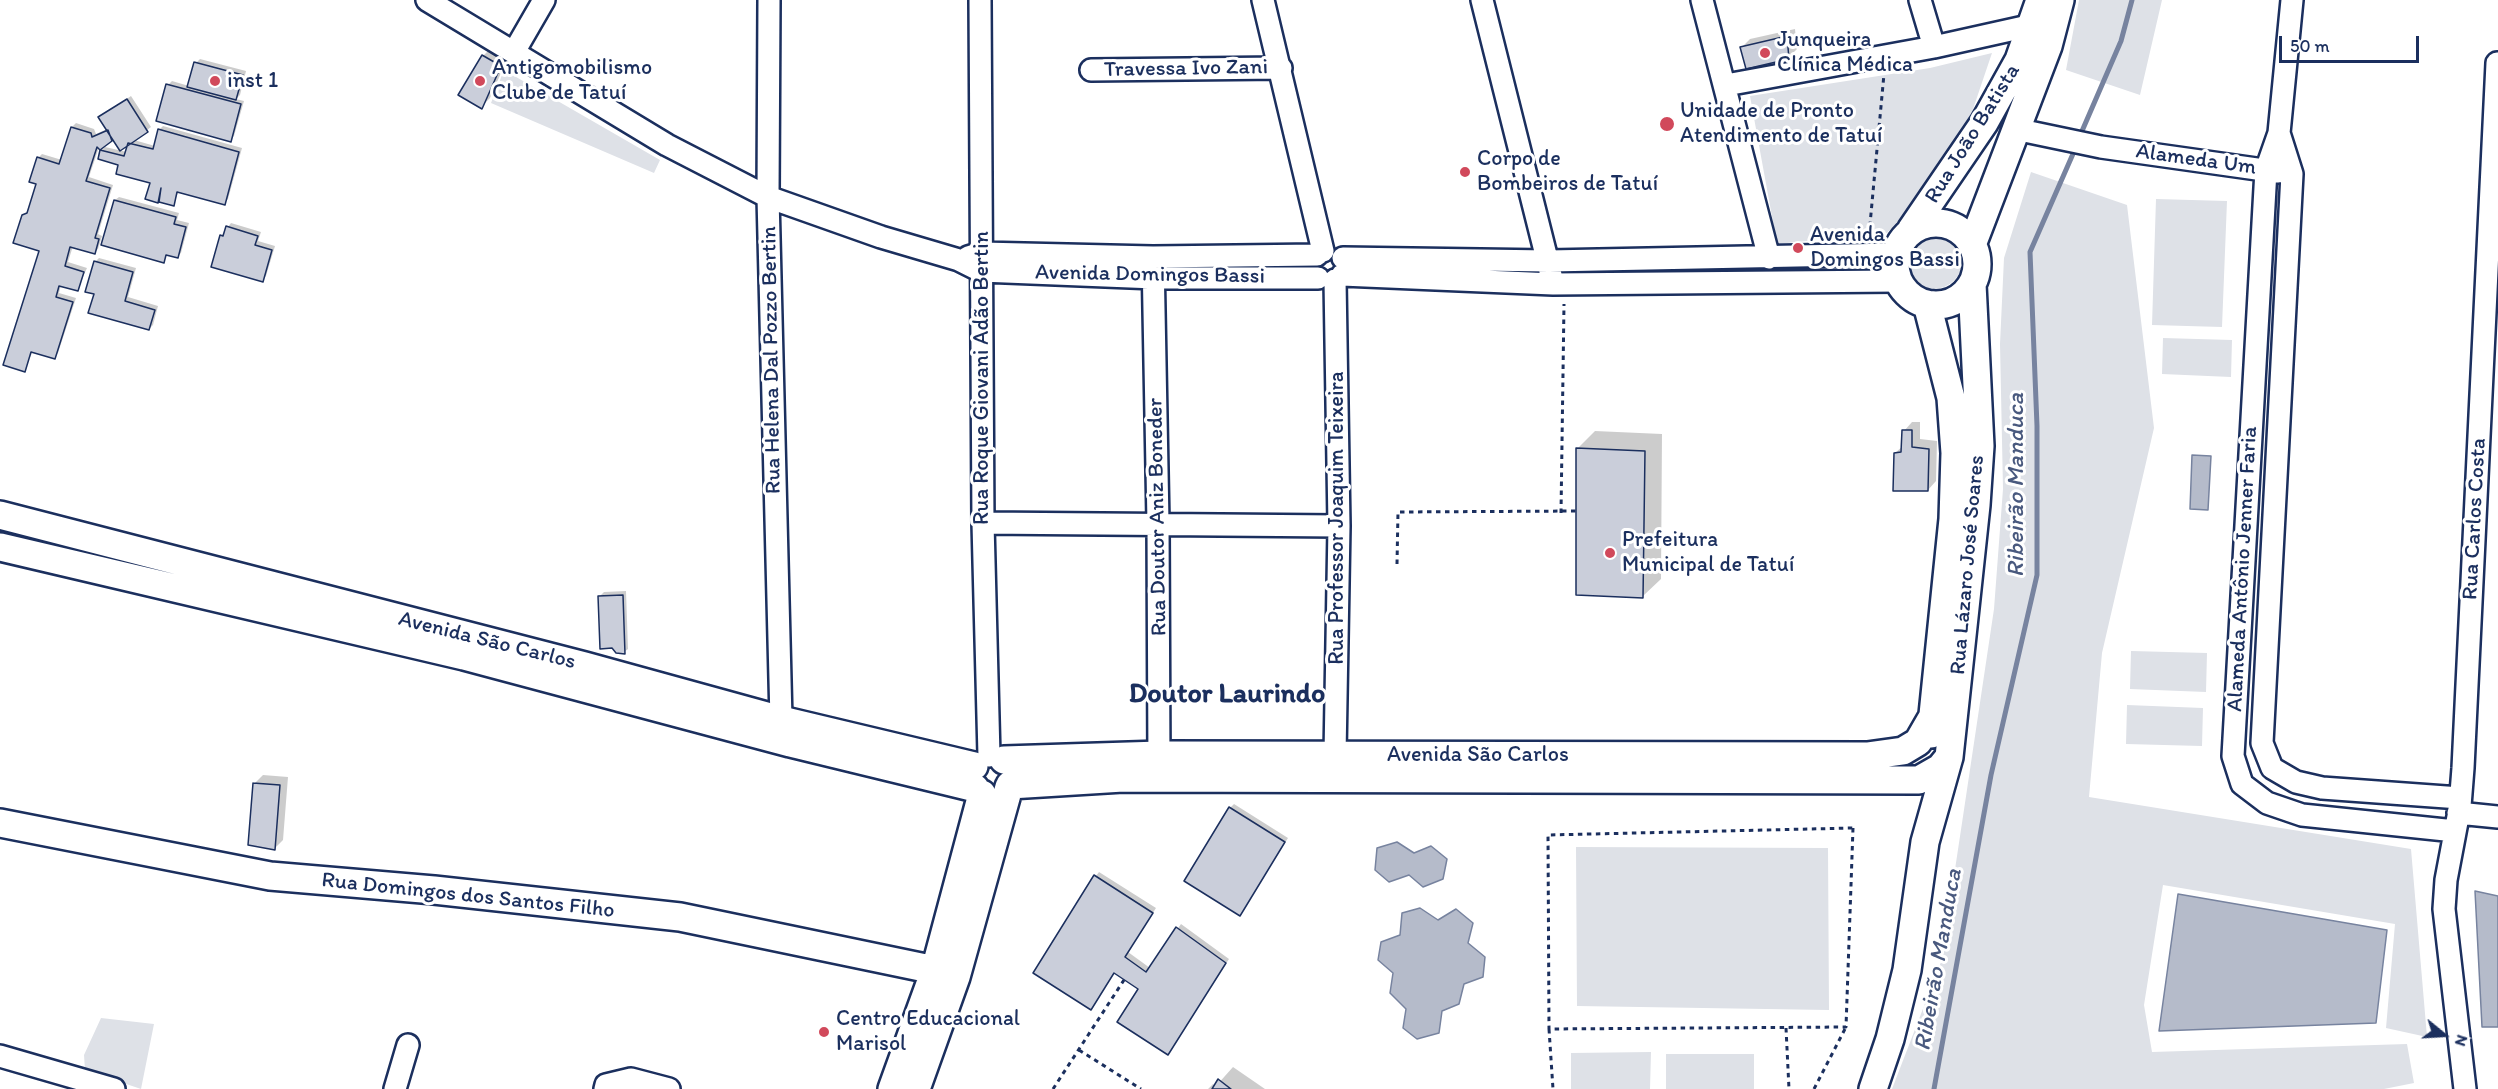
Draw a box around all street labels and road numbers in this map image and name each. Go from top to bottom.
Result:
street label: Travessa Ivo Zani [1104,54,1268,84]
street label: Rua João Batista [1920,59,2026,209]
street label: Alameda Um [2134,138,2258,182]
street label: Rua Helena Dal Pozzo Bertin [756,226,788,494]
street label: Rua Roque Giovani Adão Bertin [969,231,995,525]
street label: Avenida Domingos Bassi [1035,260,1265,290]
street label: Rua Professor Joaquim Teixeira [1324,371,1350,665]
street label: Rua Doutor Aniz Boneder [1143,398,1173,636]
street label: Alameda Antônio Jenner Faria [2222,426,2264,712]
street label: Rua Carlos Costa [2458,437,2492,601]
street label: Rua Lázaro José Soares [1945,454,1991,676]
street label: Avenida São Carlos [396,606,578,676]
street label: Avenida São Carlos [1387,742,1569,768]
street label: Rua Domingos dos Santos Filho [320,867,616,925]

